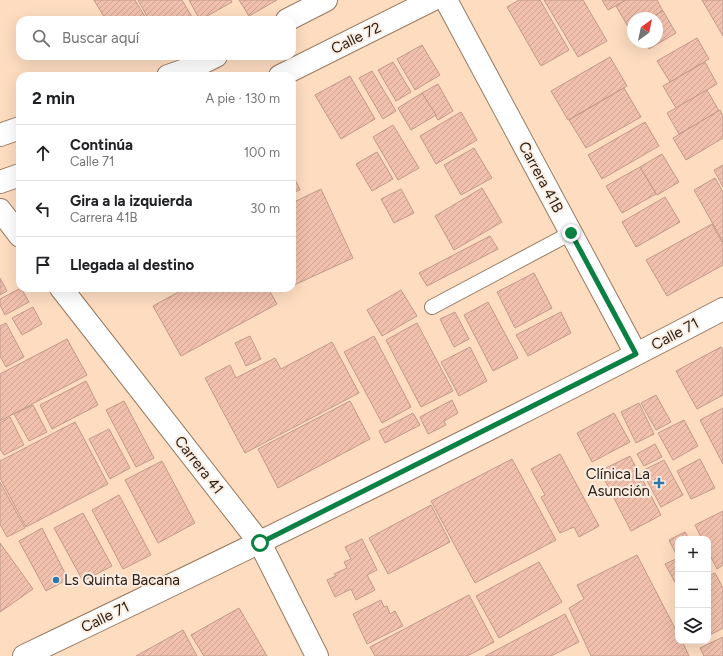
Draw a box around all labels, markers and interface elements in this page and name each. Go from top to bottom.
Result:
north arrow [627,12,663,48]
search box [16,16,296,60]
street label: Calle 72 [328,18,384,58]
icon: search [30,27,52,49]
text: Buscar aquí [62,29,139,47]
text: 2 min [32,88,75,108]
text: A pie · 130 m [205,91,280,106]
text: Continúa [70,136,133,154]
street label: Carrera 41B [515,138,567,216]
icon: ahead [32,142,54,164]
text: 100 m [244,145,280,160]
text: Calle 71 [70,154,114,169]
text: Gira a la izquierda [70,192,192,210]
icon: left [32,198,54,220]
text: 30 m [250,201,280,216]
text: Carrera 41B [70,210,138,225]
route end [562,224,580,242]
icon: arrive [32,254,54,276]
text: Llegada al destino [70,256,194,274]
street label: Calle 71 [648,314,702,354]
street label: Carrera 41 [171,432,227,498]
place label: Clínica La Asunción [586,465,650,500]
marker: Clínica La Asunción [653,477,665,489]
route start [251,534,269,552]
map controls [675,536,711,644]
button: + [675,536,711,572]
place label: Ls Quinta Bacana [64,571,180,589]
button: − [675,572,711,608]
marker: Ls Quinta Bacana [51,575,61,585]
street label: Calle 71 [78,598,132,636]
button: layers [675,608,711,644]

